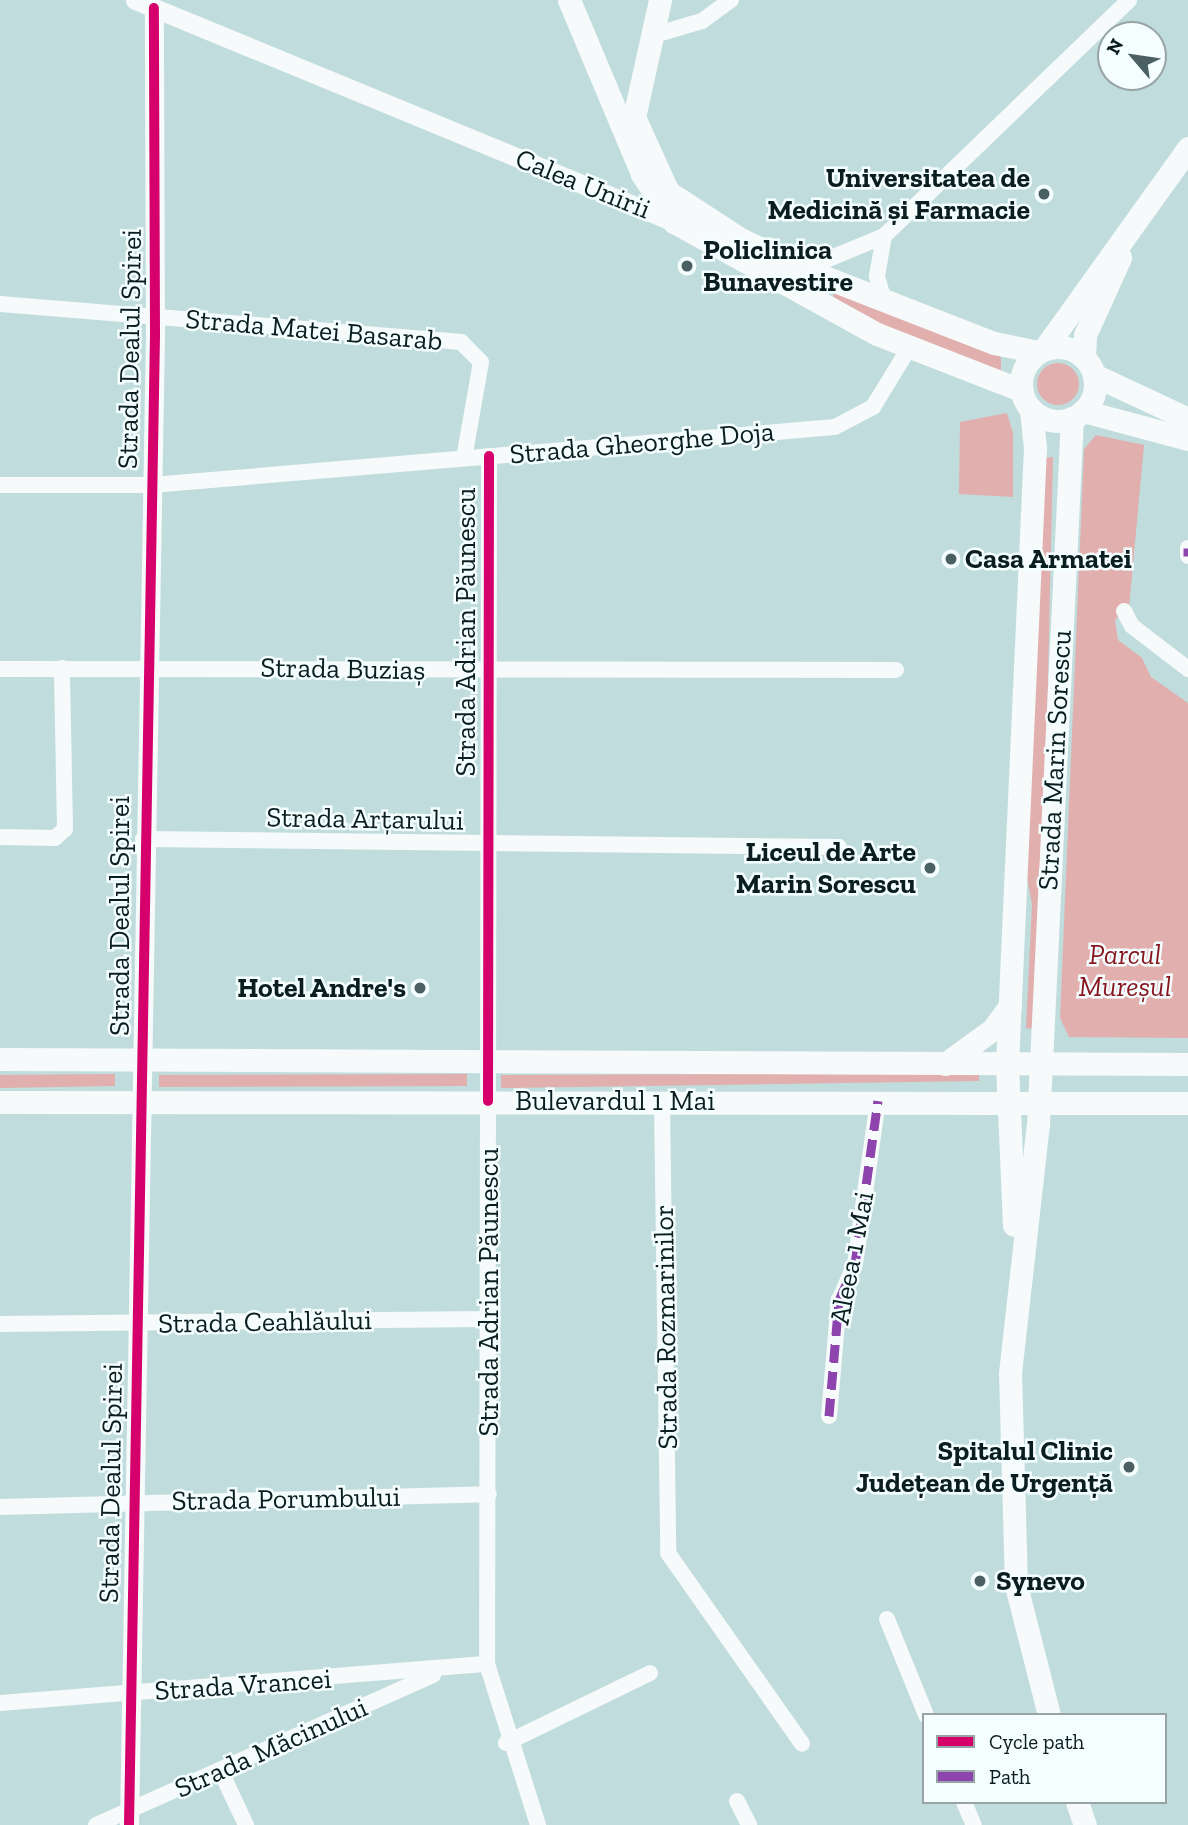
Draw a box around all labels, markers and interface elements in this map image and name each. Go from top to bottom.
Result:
north arrow [1097,21,1167,91]
text: N [1101,35,1129,58]
street label: Calea Unirii [510,142,656,226]
place label: Universitatea de Medicină și Farmacie [768,161,1030,227]
marker: Universitatea de Medicină și Farmacie [1036,186,1052,202]
street label: Strada Dealul Spirei [111,229,149,469]
place label: Policlinica Bunavestire [703,233,853,299]
marker: Policlinica Bunavestire [677,256,697,276]
street label: Strada Matei Basarab [184,302,444,358]
street label: Strada Gheorghe Doja [508,415,776,471]
street label: Strada Adrian Păunescu [449,487,483,777]
place label: Casa Armatei [965,542,1133,576]
marker: Casa Armatei [943,551,959,567]
street label: Strada Marin Sorescu [1031,629,1079,891]
street label: Strada Buziaș [260,651,426,687]
street label: Strada Dealul Spirei [103,796,137,1036]
street label: Strada Arțarului [266,800,464,838]
place label: Liceul de Arte Marin Sorescu [736,835,916,901]
marker: Liceul de Arte Marin Sorescu [922,860,938,876]
park label: Parcul Mureșul [1079,938,1171,1004]
place label: Hotel Andre's [237,971,406,1005]
marker: Hotel Andre's [412,980,428,996]
street label: Bulevardul 1 Mai [515,1084,715,1118]
street label: Strada Adrian Păunescu [472,1147,506,1437]
street label: Aleea 1 Mai [823,1189,881,1327]
street label: Strada Rozmarinilor [647,1204,685,1450]
street label: Strada Ceahlăului [158,1303,372,1341]
street label: Strada Dealul Spirei [92,1363,130,1603]
place label: Spitalul Clinic Județean de Urgență [856,1434,1113,1500]
marker: Spitalul Clinic Județean de Urgență [1119,1457,1139,1477]
street label: Strada Porumbului [171,1480,401,1518]
place label: Synevo [996,1564,1085,1598]
marker: Synevo [970,1571,990,1591]
street label: Strada Vrancei [153,1662,333,1708]
street label: Strada Măcinului [169,1690,373,1806]
legend [922,1713,1167,1804]
text: Cycle path [989,1729,1084,1754]
text: Path [989,1764,1031,1789]

